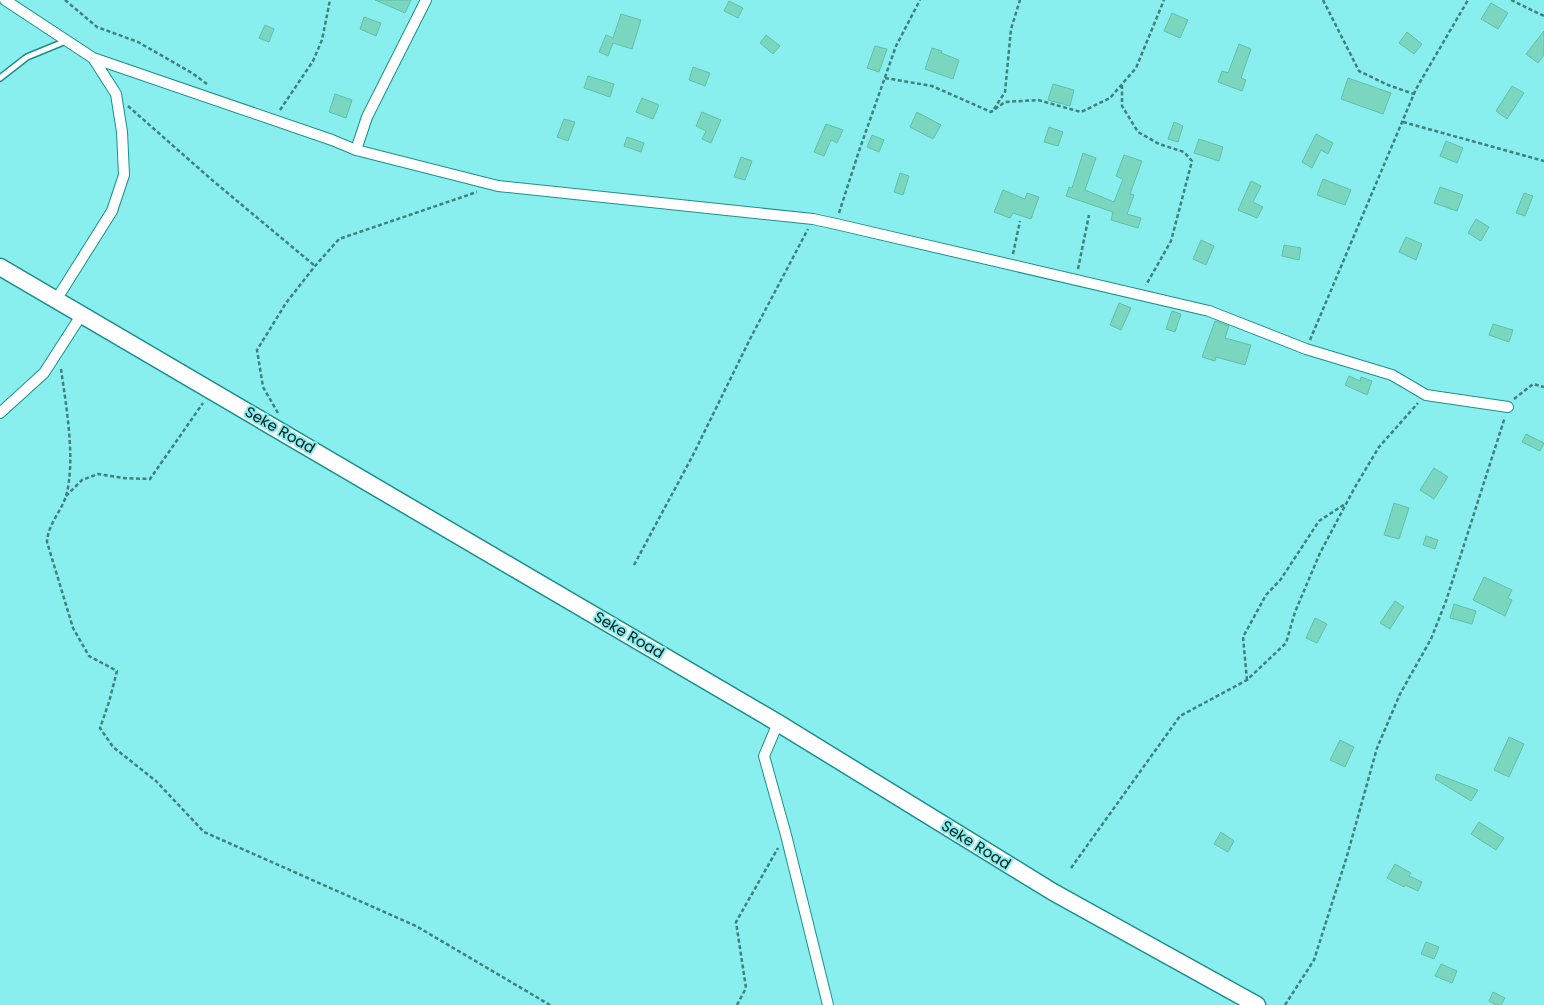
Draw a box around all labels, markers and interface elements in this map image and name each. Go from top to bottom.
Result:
street label: Seke Road [241,401,319,458]
street label: Seke Road [590,606,668,663]
street label: Seke Road [938,815,1015,874]

